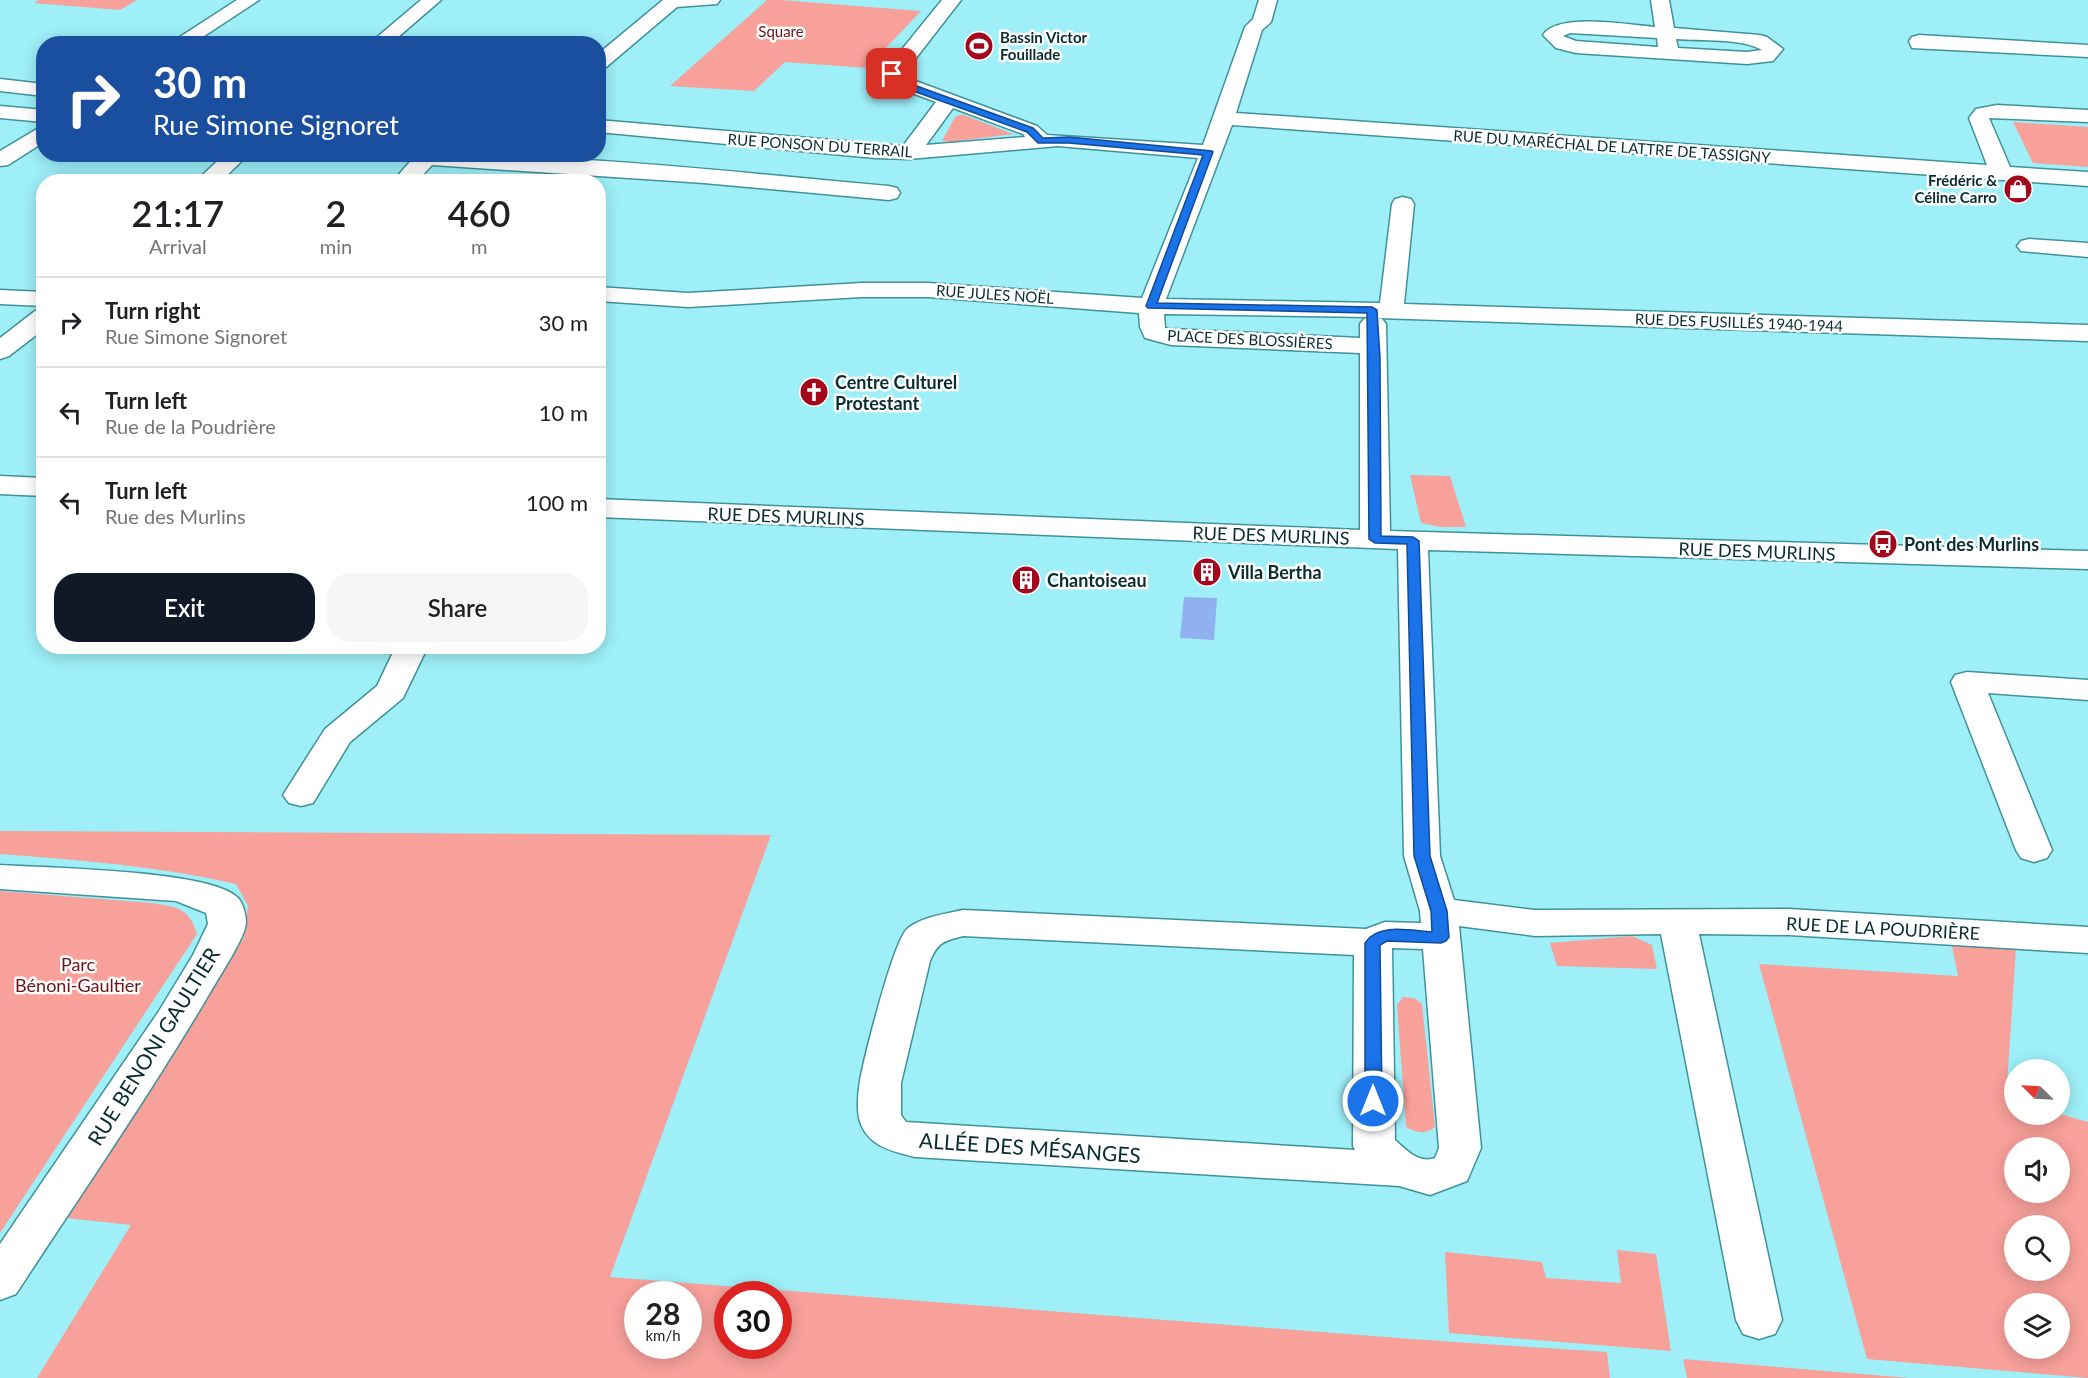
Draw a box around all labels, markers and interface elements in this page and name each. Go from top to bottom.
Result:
park label: Square [758,22,804,40]
place label: Bassin Victor Fouillade [1000,28,1088,63]
sports icon: Bassin Victor Fouillade [963,30,995,62]
pin [866,48,917,99]
text: 30 m [153,57,247,107]
icon: arrive [875,57,908,90]
icon: right [54,60,132,138]
text: Rue Simone Signoret [153,108,399,141]
street label: RUE DU MARÉCHAL DE LATTRE DE TASSIGNY [1453,126,1772,166]
street label: RUE PONSON DU TERRAIL [727,130,913,160]
place label: Frédéric & Céline Carro [1914,171,1997,206]
shop icon: Frédéric & Céline Carro [2002,173,2034,205]
text: 21:17 [132,191,224,235]
text: 2 [326,191,346,235]
text: 460 [448,191,510,235]
text: Arrival [149,234,207,258]
text: min [320,234,352,258]
text: m [471,234,487,258]
street label: RUE JULES NOËL [936,281,1055,307]
text: Turn right [105,297,200,324]
icon: right [54,306,87,339]
text: 30 m [539,309,588,336]
street label: RUE DES FUSILLÉS 1940-1944 [1635,309,1844,335]
text: Rue Simone Signoret [105,324,287,348]
street label: PLACE DES BLOSSIÈRES [1167,326,1333,352]
place label: Centre Culturel Protestant [835,371,957,414]
church icon: Centre Culturel Protestant [798,376,830,408]
text: Turn left [105,387,187,414]
icon: left [54,396,87,429]
text: 10 m [539,399,588,426]
text: Rue de la Poudrière [105,414,276,438]
text: Turn left [105,477,187,504]
icon: left [54,486,87,519]
text: 100 m [526,489,588,516]
street label: RUE DES MURLINS [707,502,865,530]
text: Rue des Murlins [105,504,246,528]
street label: RUE DES MURLINS [1192,521,1350,549]
bus stop icon: Pont des Murlins [1867,528,1899,560]
place label: Pont des Murlins [1904,533,2039,555]
street label: RUE DES MURLINS [1678,537,1836,565]
building icon: Villa Bertha [1191,556,1223,588]
place label: Villa Bertha [1227,561,1322,583]
building icon: Chantoiseau [1010,564,1042,596]
place label: Chantoiseau [1047,569,1147,591]
button: Exit [54,573,315,642]
button: Share [327,573,588,642]
street label: RUE DE LA POUDRIÈRE [1786,912,1980,944]
street label: RUE BENONI GAULTIER [82,942,225,1150]
park label: Parc Bénoni-Gaultier [15,953,141,996]
north arrow [2004,1059,2070,1125]
map controls [2004,1059,2070,1359]
position arrow [1341,1069,1405,1133]
street label: ALLÉE DES MÉSANGES [918,1127,1142,1167]
button: sound [2004,1137,2070,1203]
button: search [2004,1215,2070,1281]
speed limit sign: 30 [714,1281,792,1359]
button: layers [2004,1293,2070,1359]
text: 28 [646,1295,680,1331]
text: km/h [645,1326,681,1344]

